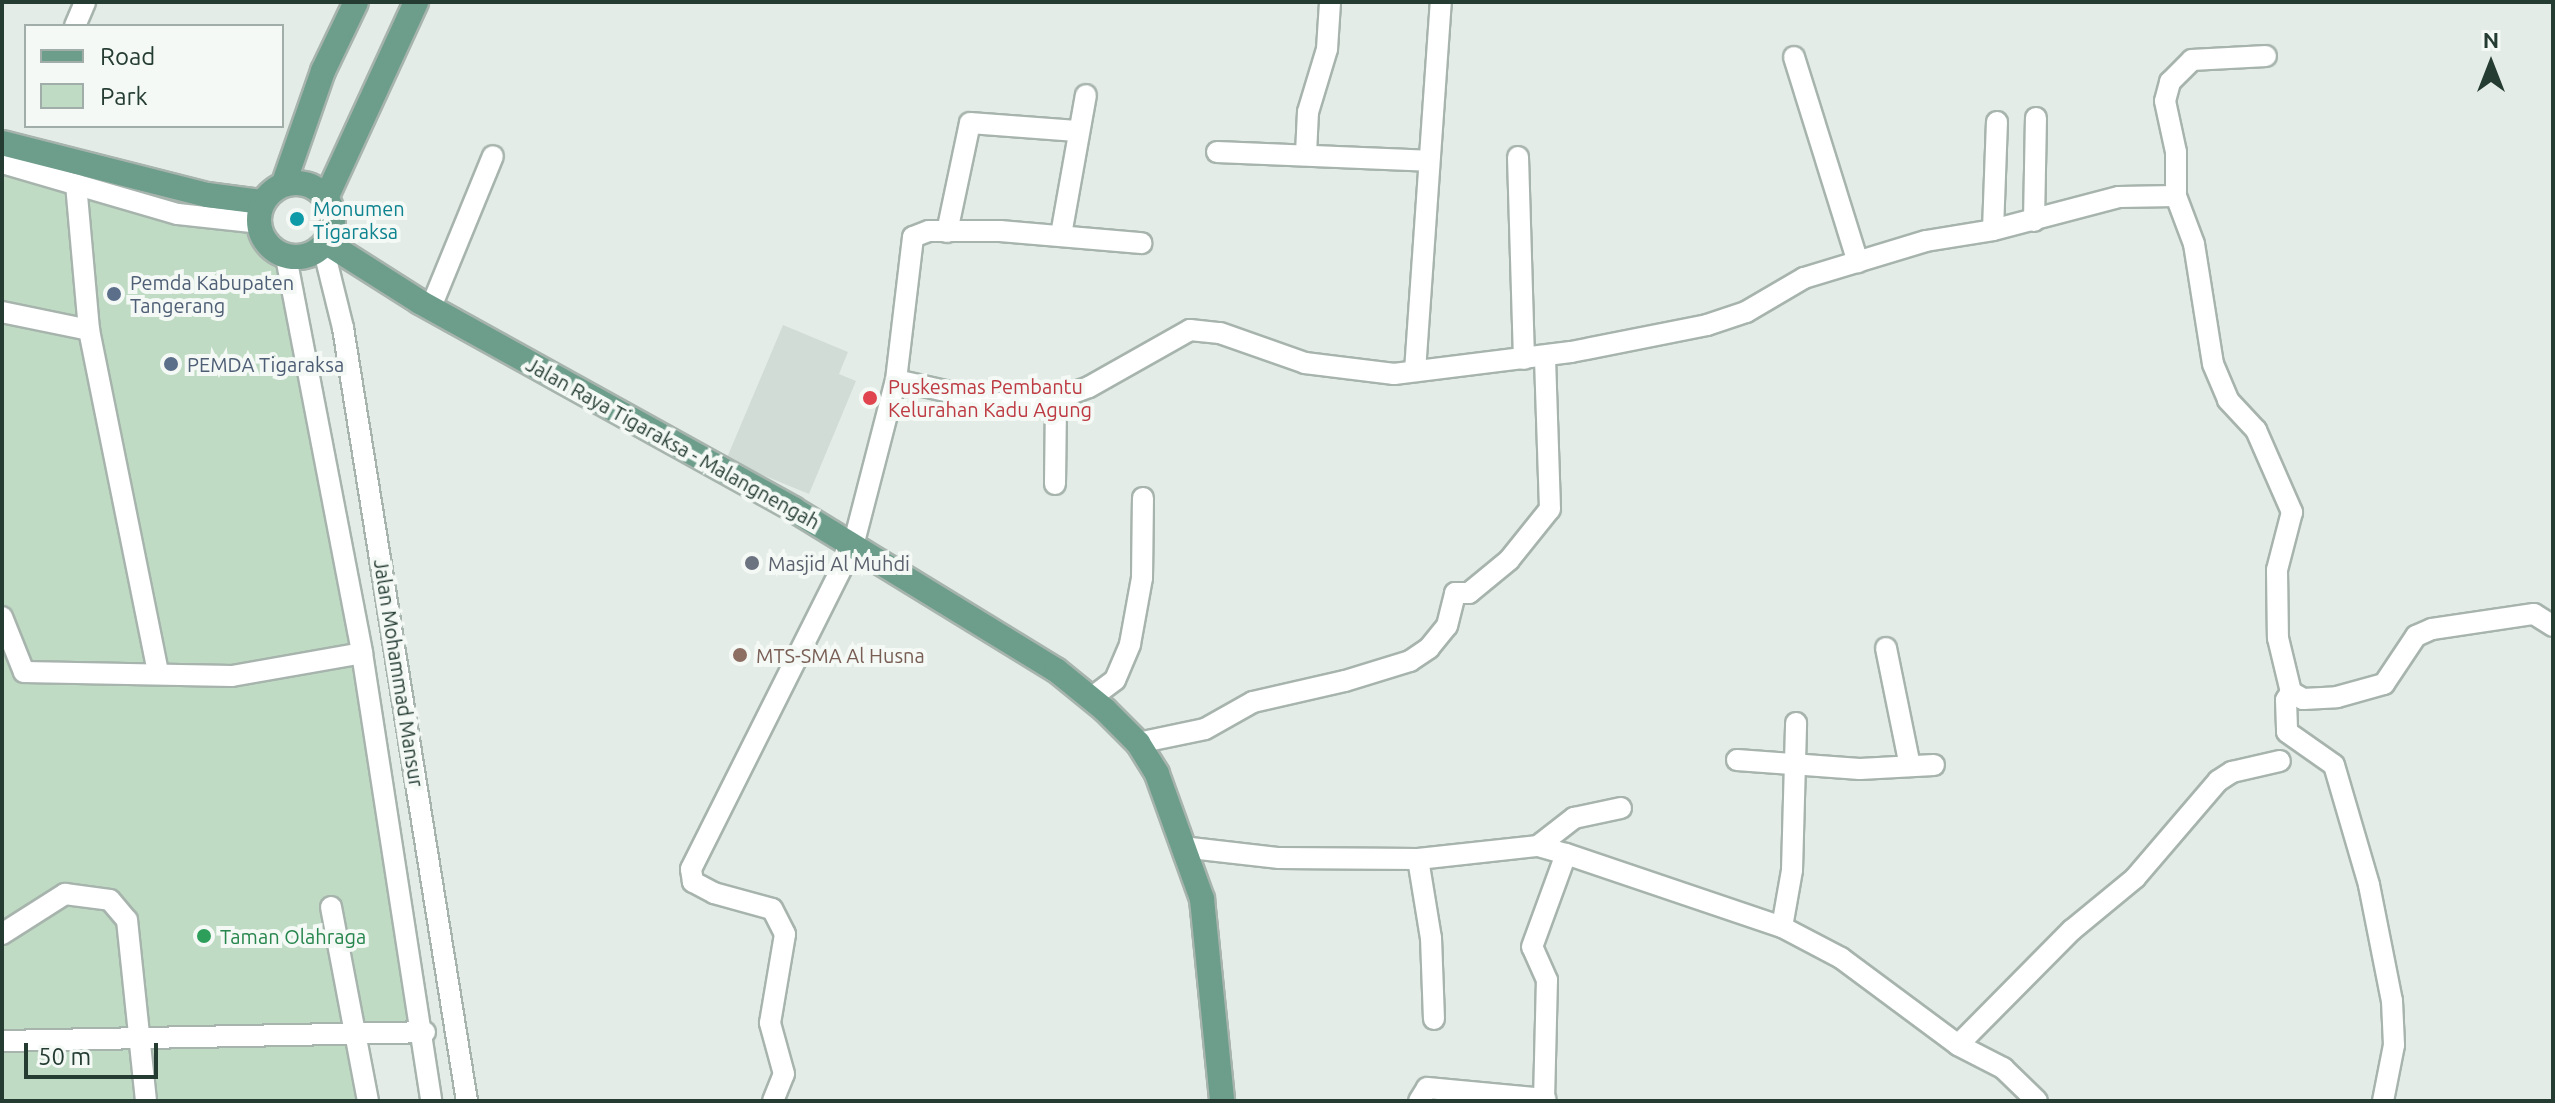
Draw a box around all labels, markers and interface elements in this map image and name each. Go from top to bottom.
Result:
legend [24,24,284,128]
north arrow [2451,24,2531,104]
text: N [2483,27,2499,52]
text: Road [100,43,155,70]
text: Park [100,83,148,110]
place label: Monumen Tigaraksa [313,196,405,243]
marker: Monumen Tigaraksa [288,210,306,228]
place label: Pemda Kabupaten Tangerang [130,270,294,317]
marker: Pemda Kabupaten Tangerang [105,285,123,303]
place label: PEMDA Tigaraksa [187,352,344,376]
street label: Jalan Raya Tigaraksa - Malangnengah [522,352,824,534]
marker: PEMDA Tigaraksa [162,355,180,373]
place label: Puskesmas Pembantu Kelurahan Kadu Agung [888,374,1092,421]
marker: Puskesmas Pembantu Kelurahan Kadu Agung [859,387,881,409]
place label: Masjid Al Muhdi [768,551,910,575]
marker: Masjid Al Muhdi [743,554,761,572]
street label: Jalan Mohammad Mansur [369,557,429,789]
place label: MTS-SMA Al Husna [756,643,925,667]
marker: MTS-SMA Al Husna [731,646,749,664]
place label: Taman Olahraga [220,924,366,948]
marker: Taman Olahraga [195,927,213,945]
scale bar [28,1027,162,1077]
text: 50 m [38,1043,91,1070]

